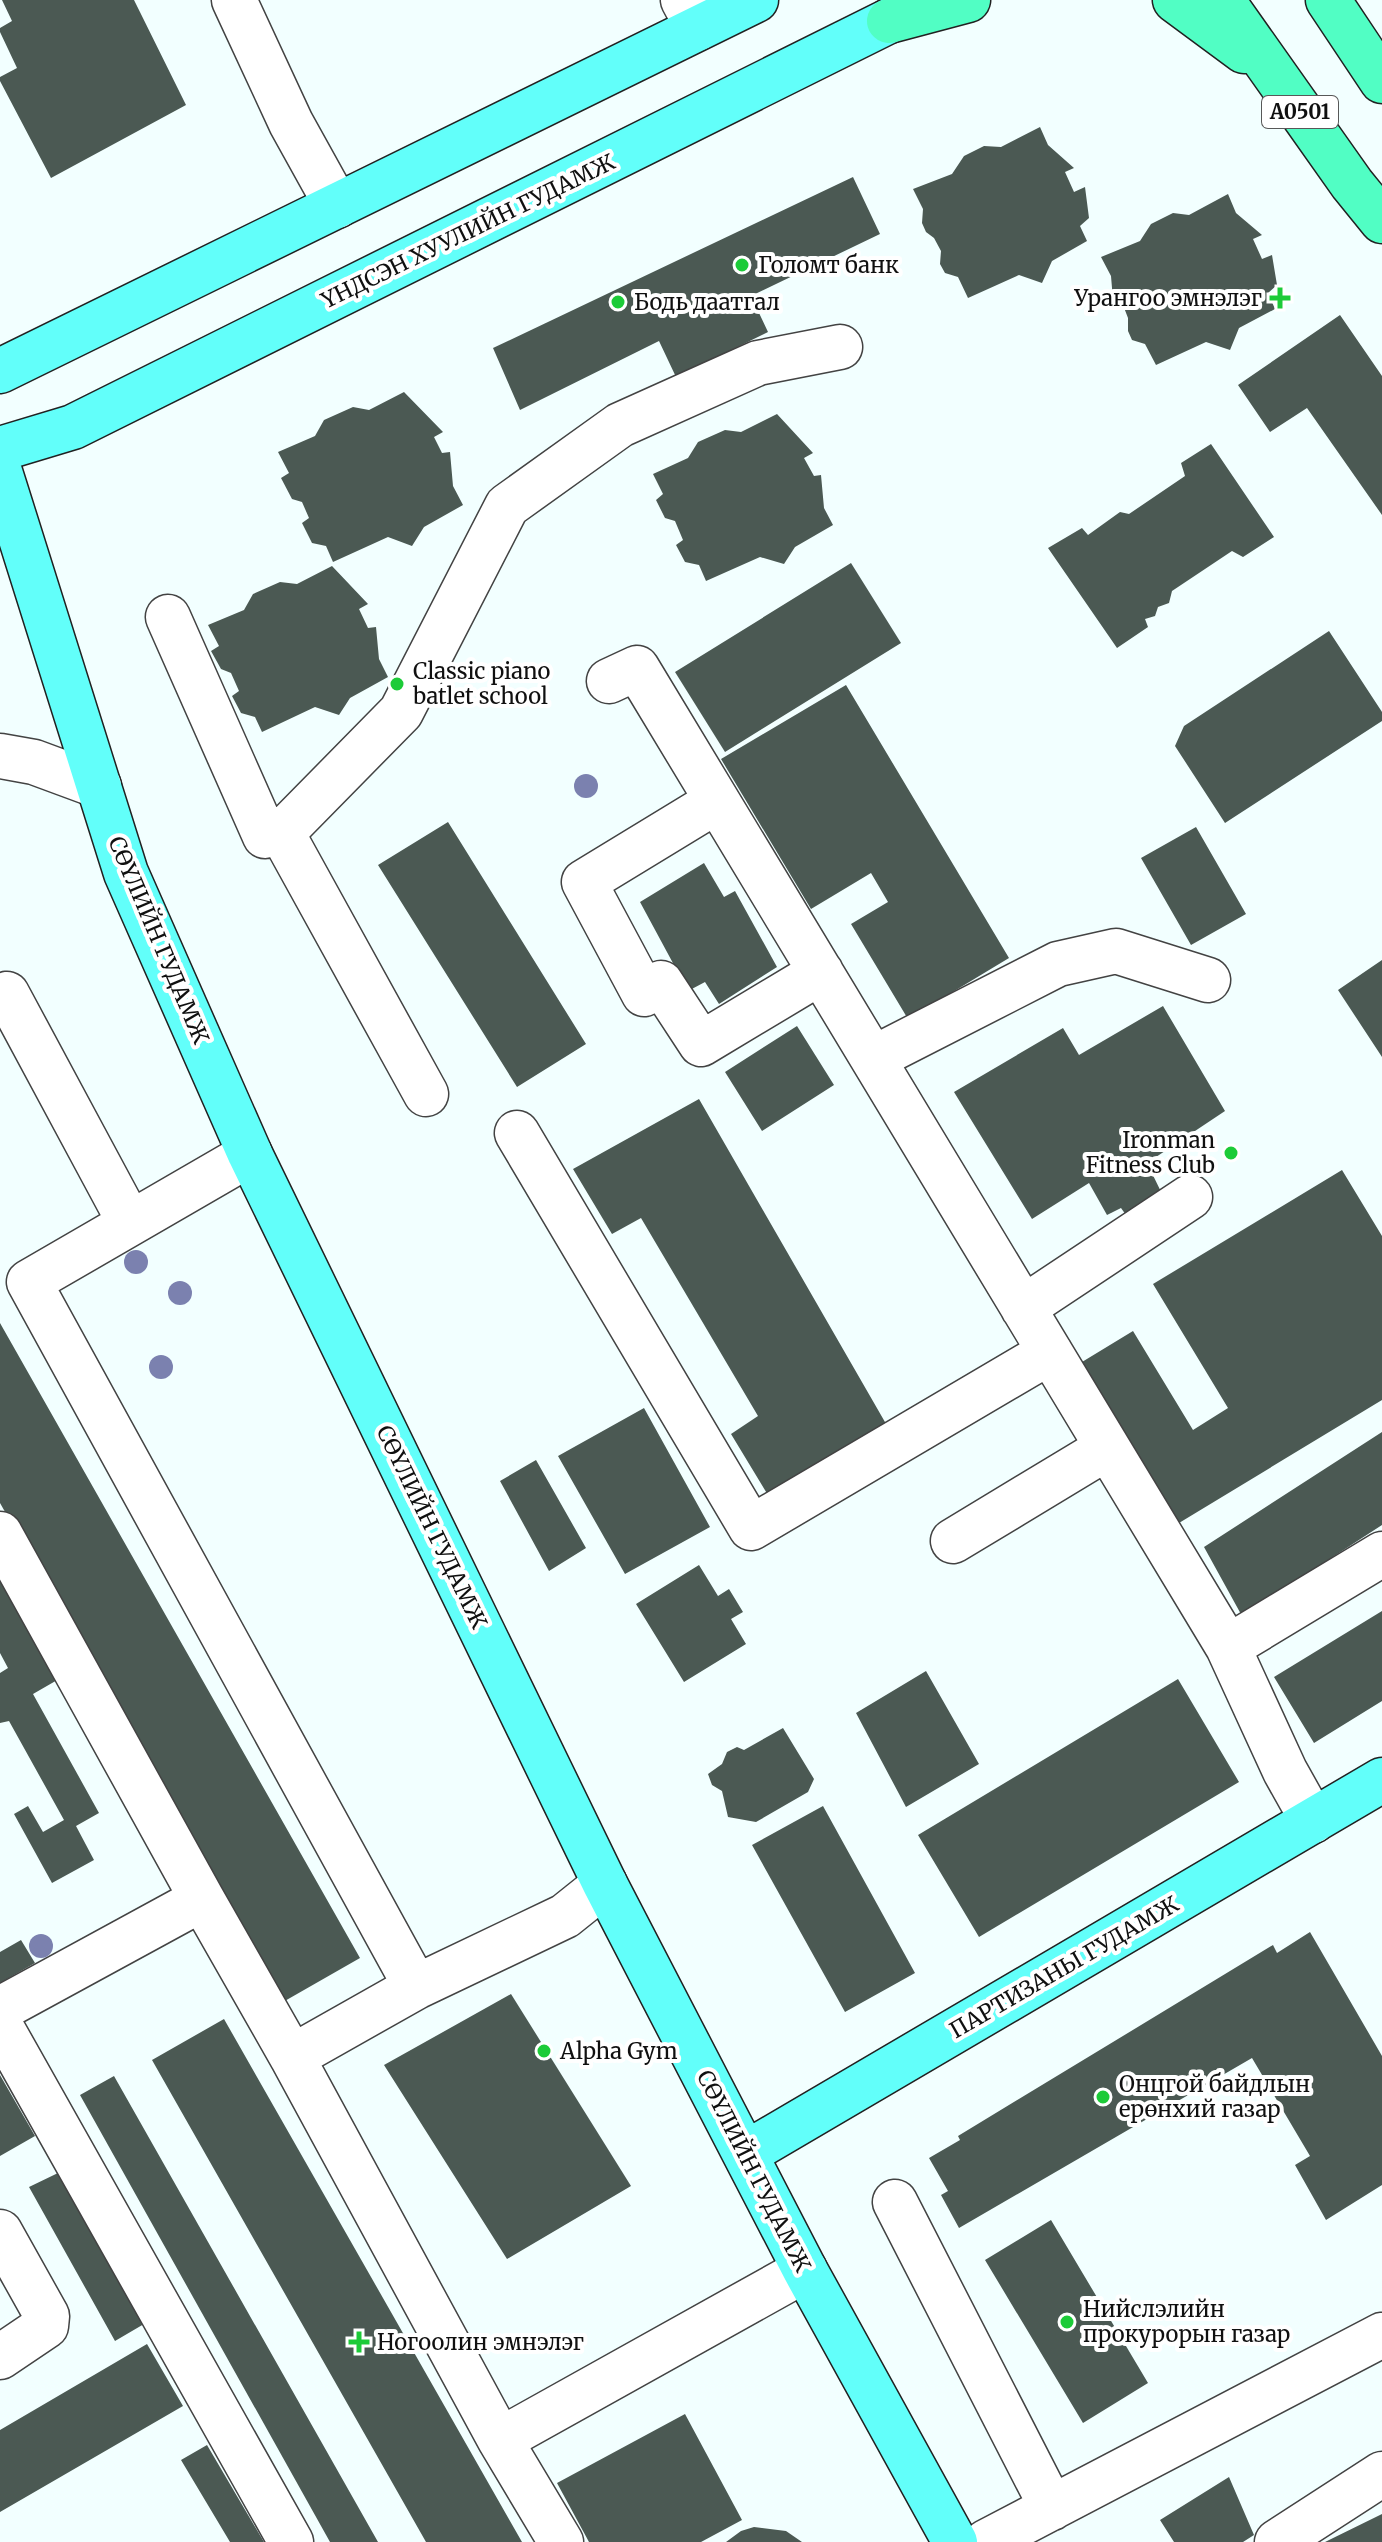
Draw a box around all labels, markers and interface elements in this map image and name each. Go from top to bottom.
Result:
road number: A0501 [1262,96,1338,128]
street label: ҮНДСЭН ХУУЛИЙН ГУДАМЖ [315,147,619,315]
place label: Голомт банк [758,251,899,279]
marker: Голомт банк [733,256,751,274]
place label: Урангоо эмнэлэг [1073,284,1262,312]
marker: Урангоо эмнэлэг [1269,287,1291,309]
place label: Бодь даатгал [634,288,780,316]
marker: Бодь даатгал [609,293,627,311]
place label: Classic piano batlet school [412,657,550,710]
marker: Classic piano batlet school [388,675,406,693]
street label: СӨҮЛИЙН ГУДАМЖ [103,832,216,1048]
place label: Ironman Fitness Club [1086,1126,1215,1179]
marker: Ironman Fitness Club [1222,1144,1240,1162]
street label: СӨҮЛИЙН ГУДАМЖ [371,1420,494,1633]
street label: ПАРТИЗАНЫ ГУДАМЖ [944,1890,1184,2044]
place label: Alpha Gym [559,2037,678,2065]
marker: Alpha Gym [535,2042,553,2060]
street label: СӨҮЛИЙН ГУДАМЖ [691,2065,818,2277]
place label: Онцгой байдлын ерөнхий газар [1119,2070,1310,2123]
marker: Онцгой байдлын ерөнхий газар [1094,2088,1112,2106]
place label: Нийслэлийн прокурорын газар [1083,2295,1290,2348]
marker: Нийслэлийн прокурорын газар [1058,2313,1076,2331]
place label: Ногоолин эмнэлэг [377,2328,584,2356]
marker: Ногоолин эмнэлэг [348,2331,370,2353]

